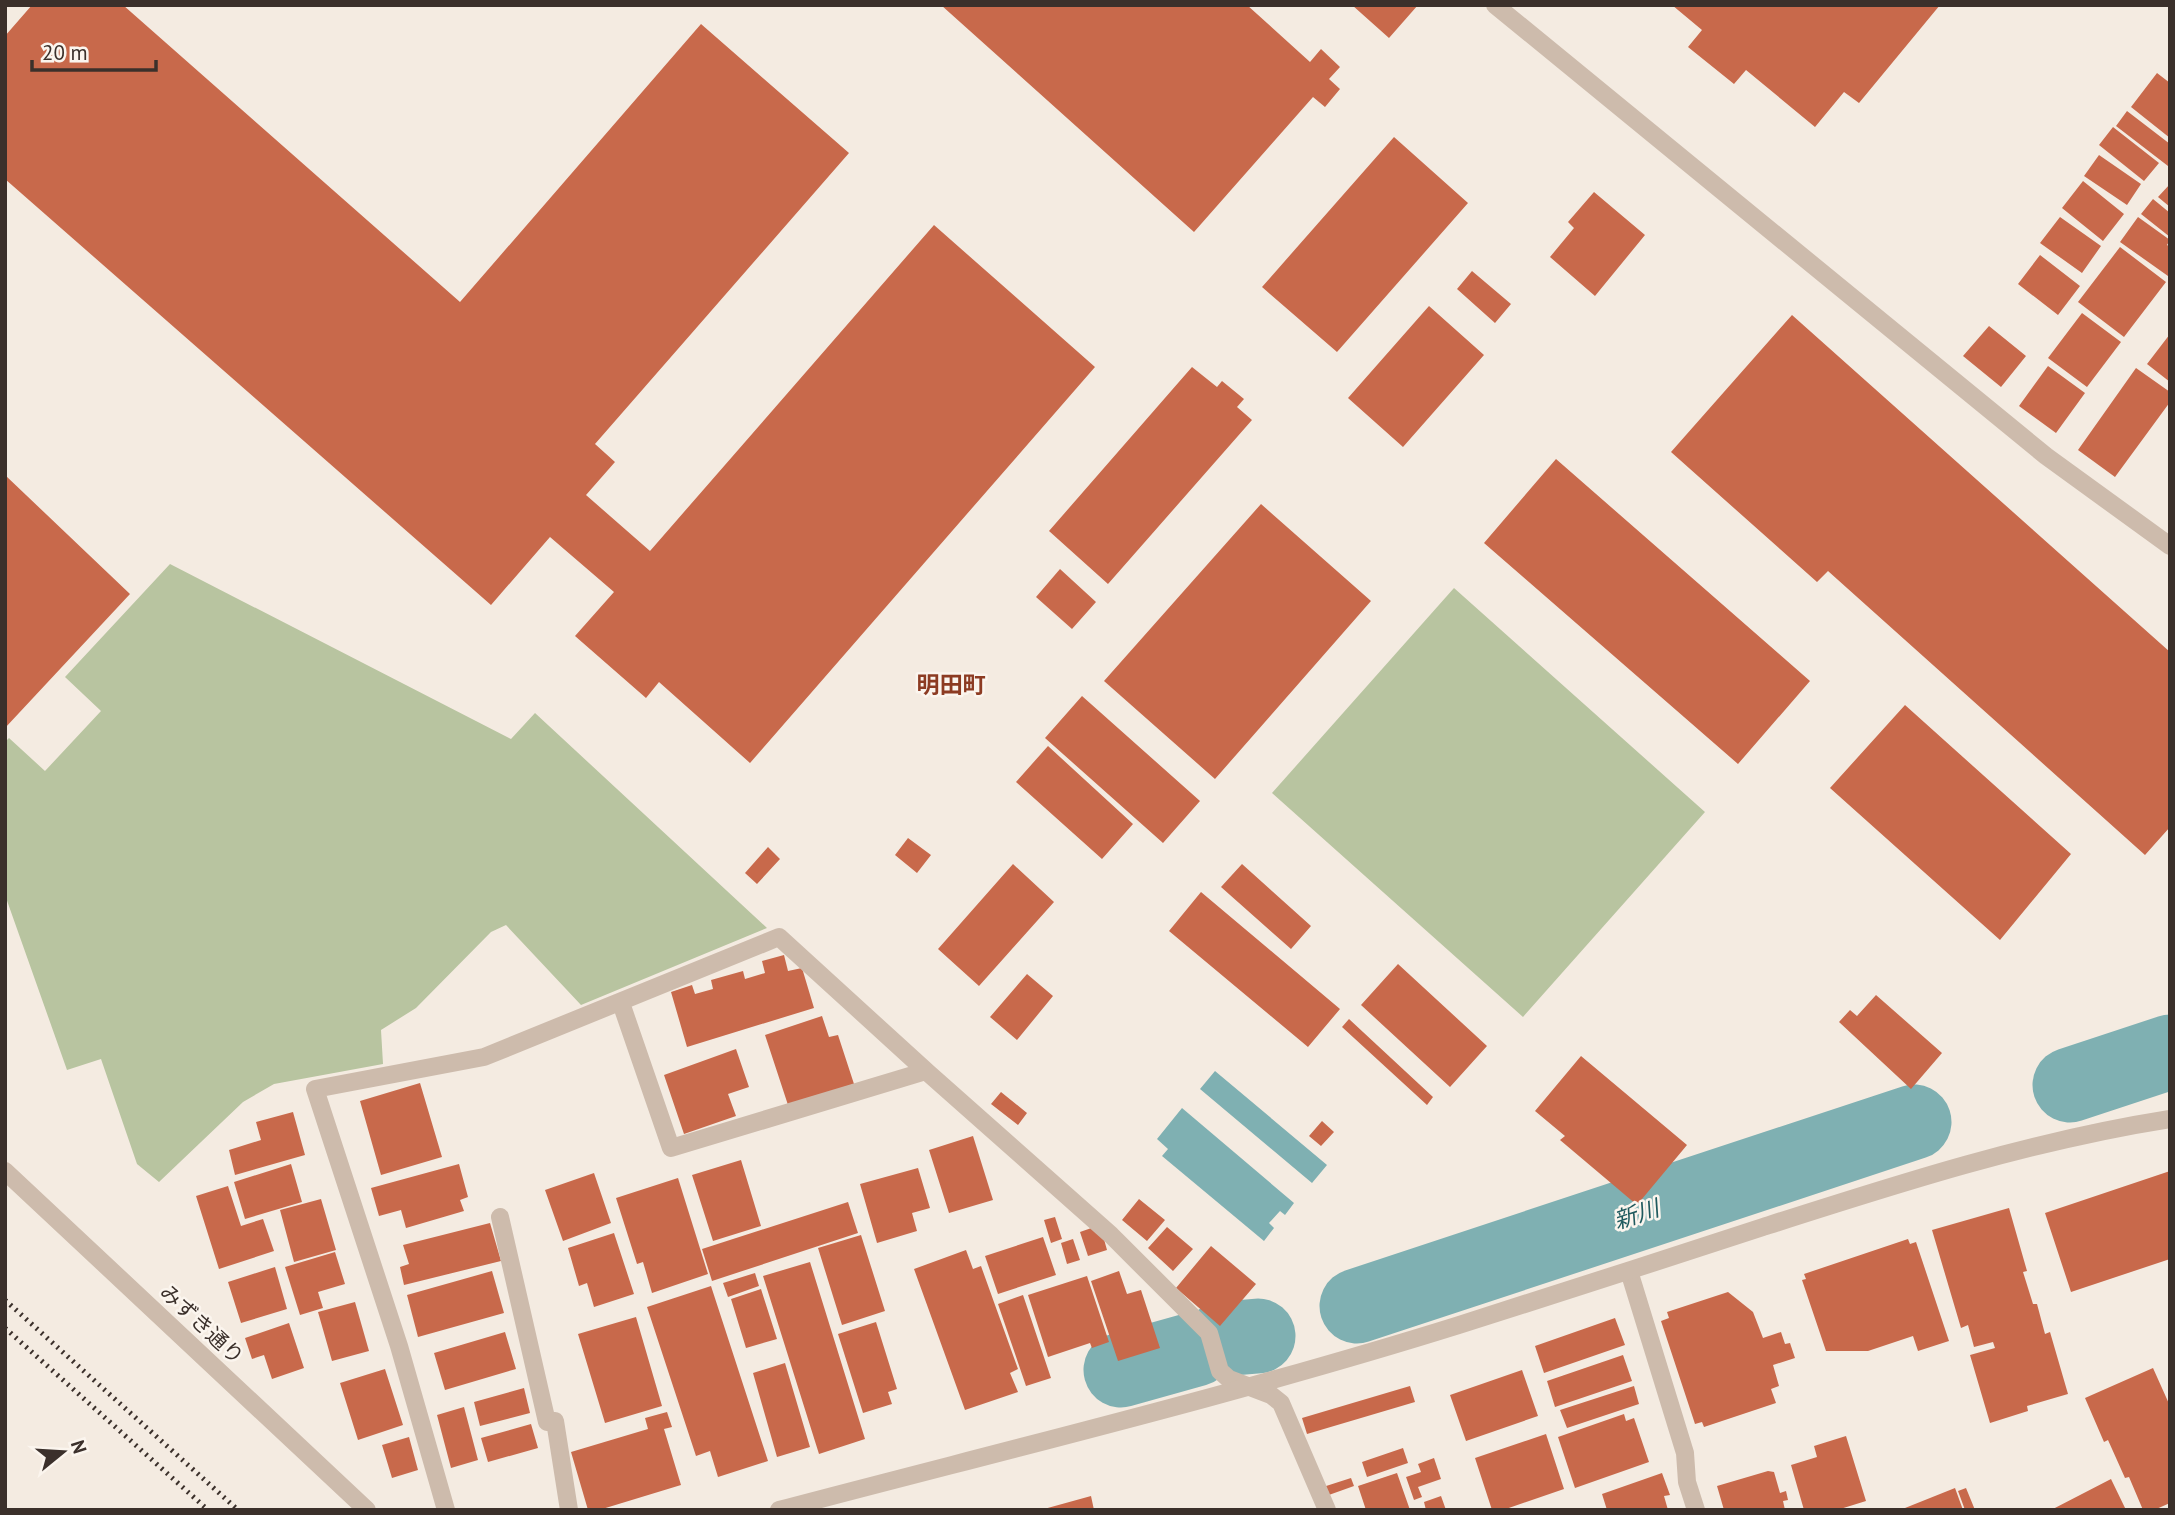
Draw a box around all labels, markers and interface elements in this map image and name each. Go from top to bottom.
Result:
scale bar [32,28,156,72]
text: 20 m [42,39,88,66]
district label: 明田町 [917,670,986,699]
water label: 新川 [1610,1192,1665,1235]
street label: みずき通り [154,1278,250,1370]
north arrow [28,1417,98,1487]
text: N [66,1437,93,1456]

